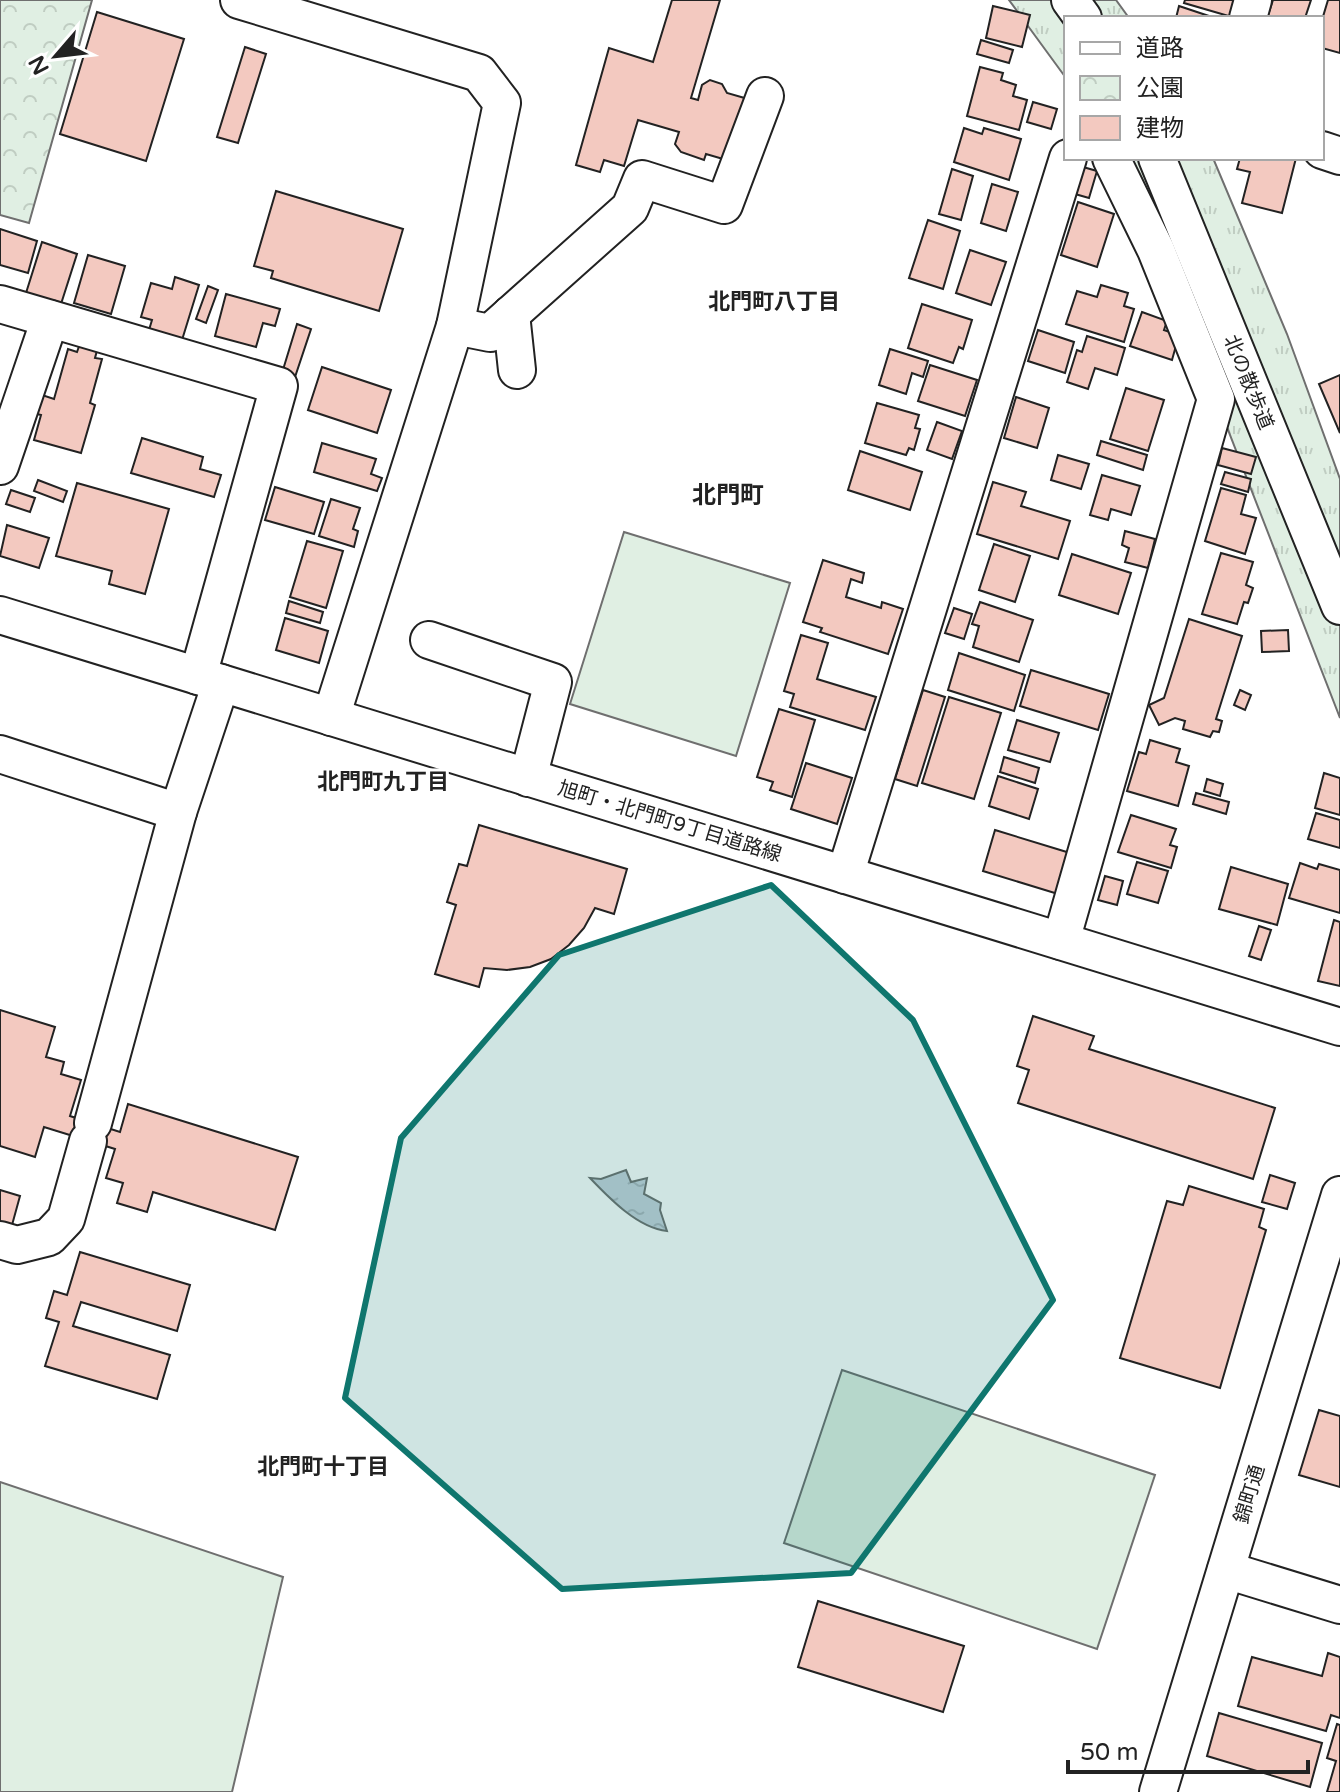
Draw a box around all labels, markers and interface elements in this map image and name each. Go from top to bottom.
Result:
north arrow [16,16,96,96]
legend [1064,16,1324,160]
text: 道路 [1136,34,1184,63]
text: N [24,51,55,79]
text: 公園 [1136,74,1184,103]
text: 建物 [1136,114,1184,143]
district label: 北門町八丁目 [708,289,840,315]
street label: 北の散歩道 [1218,332,1278,433]
district label: 北門町 [692,481,764,510]
district label: 北門町九丁目 [317,769,449,795]
street label: 旭町・北門町9丁目道路線 [555,776,784,867]
district label: 北門町十丁目 [257,1454,389,1480]
street label: 錦町通 [1230,1462,1270,1526]
scale bar [1068,1724,1308,1774]
text: 50 m [1080,1738,1138,1767]

